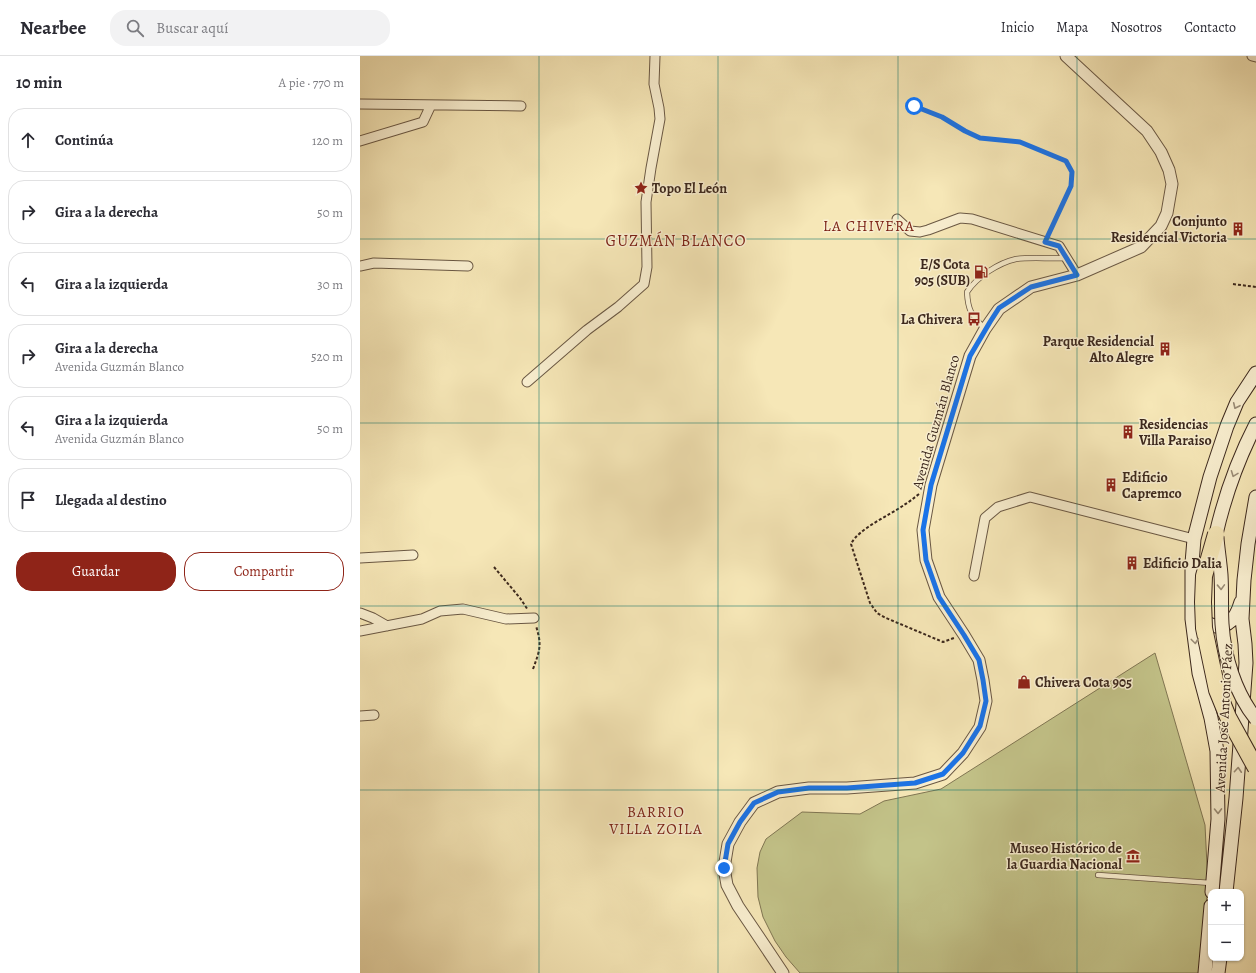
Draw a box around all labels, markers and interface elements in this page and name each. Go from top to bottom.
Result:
search box [110,10,390,46]
text: Nearbee [20,15,86,41]
icon: search [124,17,146,39]
text: Buscar aquí [156,18,228,38]
text: Inicio [1001,18,1034,37]
text: Mapa [1056,18,1088,37]
text: Nosotros [1110,18,1162,37]
text: Contacto [1184,18,1236,37]
text: 10 min [16,71,62,94]
text: A pie · 770 m [279,74,344,91]
route start [905,97,923,115]
icon: ahead [17,129,39,151]
text: Continúa [55,130,113,150]
text: 120 m [312,132,343,149]
place label: Topo El León [652,179,727,198]
place icon: Topo El León [633,180,649,196]
icon: right [17,201,39,223]
text: Gira a la derecha [55,202,158,222]
text: 50 m [317,204,343,221]
place label: Conjunto Residencial Victoria [1111,212,1227,247]
district label: LA CHIVERA [823,216,915,236]
building icon: Conjunto Residencial Victoria [1230,221,1246,237]
district label: GUZMÁN BLANCO [605,230,747,252]
place label: E/S Cota 905 (SUB) [914,255,970,290]
fuel station icon: E/S Cota 905 (SUB) [973,264,989,280]
icon: left [17,273,39,295]
text: Gira a la izquierda [55,274,168,294]
text: 30 m [317,276,343,293]
place label: La Chivera [901,310,963,329]
bus stop icon: La Chivera [966,311,982,327]
place label: Parque Residencial Alto Alegre [1043,332,1155,367]
text: Gira a la derecha [55,338,158,358]
building icon: Parque Residencial Alto Alegre [1157,341,1173,357]
icon: right [17,345,39,367]
text: 520 m [311,348,343,365]
street label: Avenida Guzmán Blanco [907,353,964,492]
text: Avenida Guzmán Blanco [55,358,184,375]
one-way arrow [1232,402,1240,409]
text: Gira a la izquierda [55,410,168,430]
place label: Residencias Villa Paraiso [1138,415,1212,450]
icon: left [17,417,39,439]
text: 50 m [317,420,343,437]
building icon: Residencias Villa Paraiso [1120,424,1136,440]
text: Avenida Guzmán Blanco [55,430,184,447]
place label: Edificio Capremco [1122,468,1182,503]
one-way arrow [1230,470,1238,477]
building icon: Edificio Capremco [1103,477,1119,493]
icon: arrive [17,489,39,511]
text: Llegada al destino [55,490,167,510]
button: Guardar [16,552,176,591]
button: Compartir [184,552,344,591]
place label: Edificio Dalia [1143,554,1222,573]
building icon: Edificio Dalia [1124,555,1140,571]
one-way arrow [1217,584,1225,590]
one-way arrow [1190,638,1199,644]
street label: Avenida José Antonio Páez [1211,643,1237,794]
place label: Chivera Cota 905 [1035,673,1132,692]
shop icon: Chivera Cota 905 [1016,674,1032,690]
one-way arrow [1233,767,1242,773]
district label: BARRIO VILLA ZOILA [608,802,703,839]
one-way arrow [1214,808,1222,814]
place label: Museo Histórico de la Guardia Nacional [1007,839,1123,874]
museum icon: Museo Histórico de la Guardia Nacional [1125,848,1141,864]
route end [715,859,733,877]
map controls [1208,889,1244,961]
button: + [1208,889,1244,925]
button: − [1208,925,1244,961]

